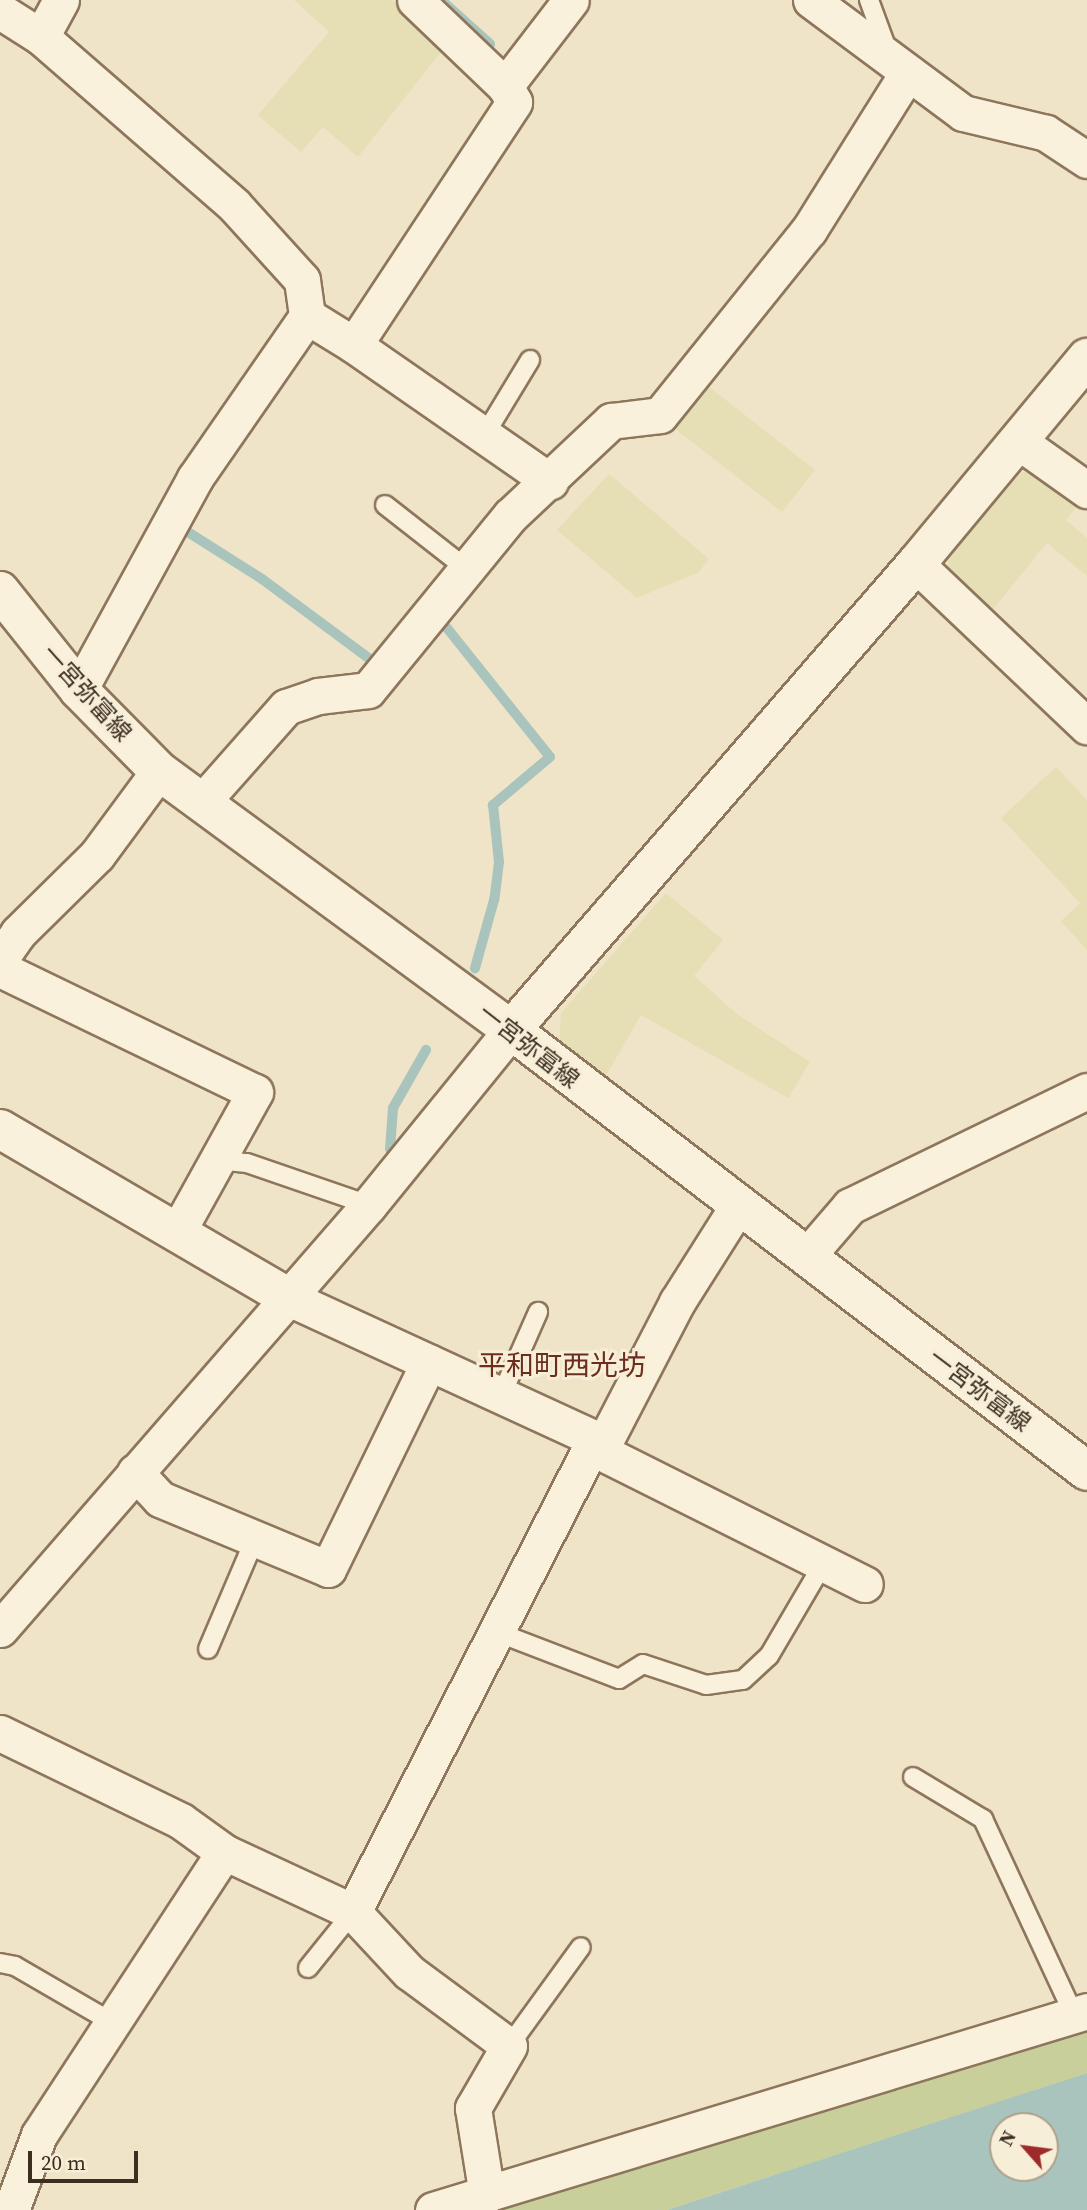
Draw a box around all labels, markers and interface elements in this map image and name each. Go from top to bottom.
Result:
street label: 一宮弥富線 [36,639,138,747]
street label: 一宮弥富線 [473,998,585,1094]
street label: 一宮弥富線 [923,1342,1037,1438]
district label: 平和町西光坊 [478,1348,646,1382]
north arrow [989,2112,1059,2182]
text: N [992,2126,1022,2150]
scale bar [32,2136,142,2180]
text: 20 m [41,2148,86,2177]

